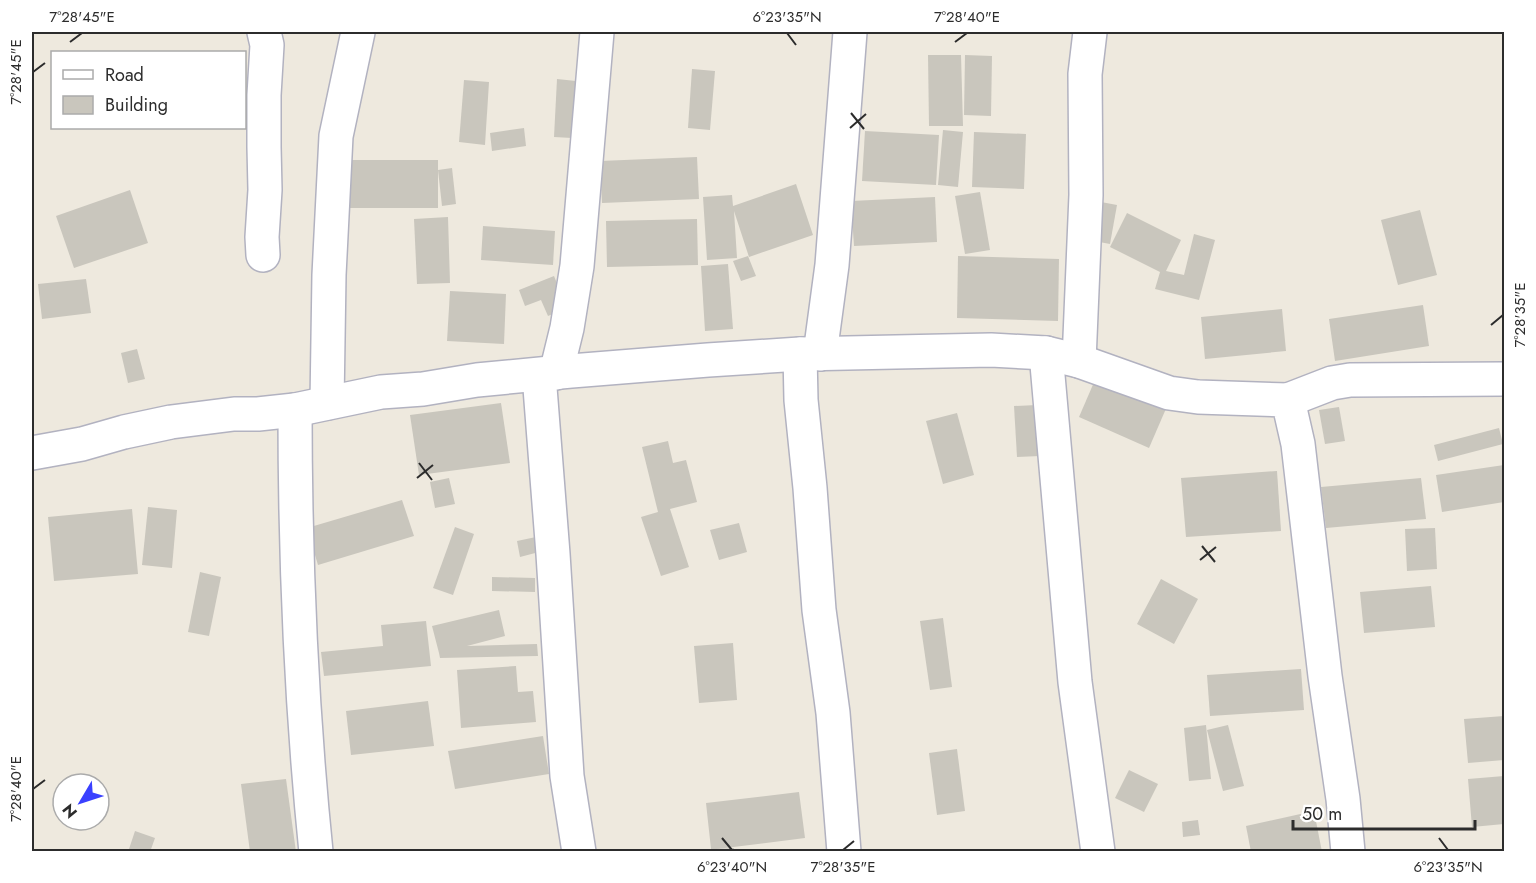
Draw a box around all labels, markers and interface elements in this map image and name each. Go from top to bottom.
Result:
text: 7°28'45"E [49,6,115,28]
text: 6°23'35"N [752,6,822,28]
text: 7°28'40"E [934,6,1000,28]
text: 7°28'45"E [5,39,27,105]
legend [51,51,246,129]
text: Road [105,62,144,88]
text: Building [105,92,168,118]
text: 7°28'35"E [1509,283,1531,347]
text: 7°28'40"E [5,756,27,822]
north arrow [51,772,111,832]
scale bar [1293,793,1474,831]
text: N [57,799,83,823]
text: 50 m [1302,801,1342,827]
text: 6°23'40"N [697,856,767,878]
text: 7°28'35"E [811,856,875,878]
text: 6°23'35"N [1413,856,1483,878]

